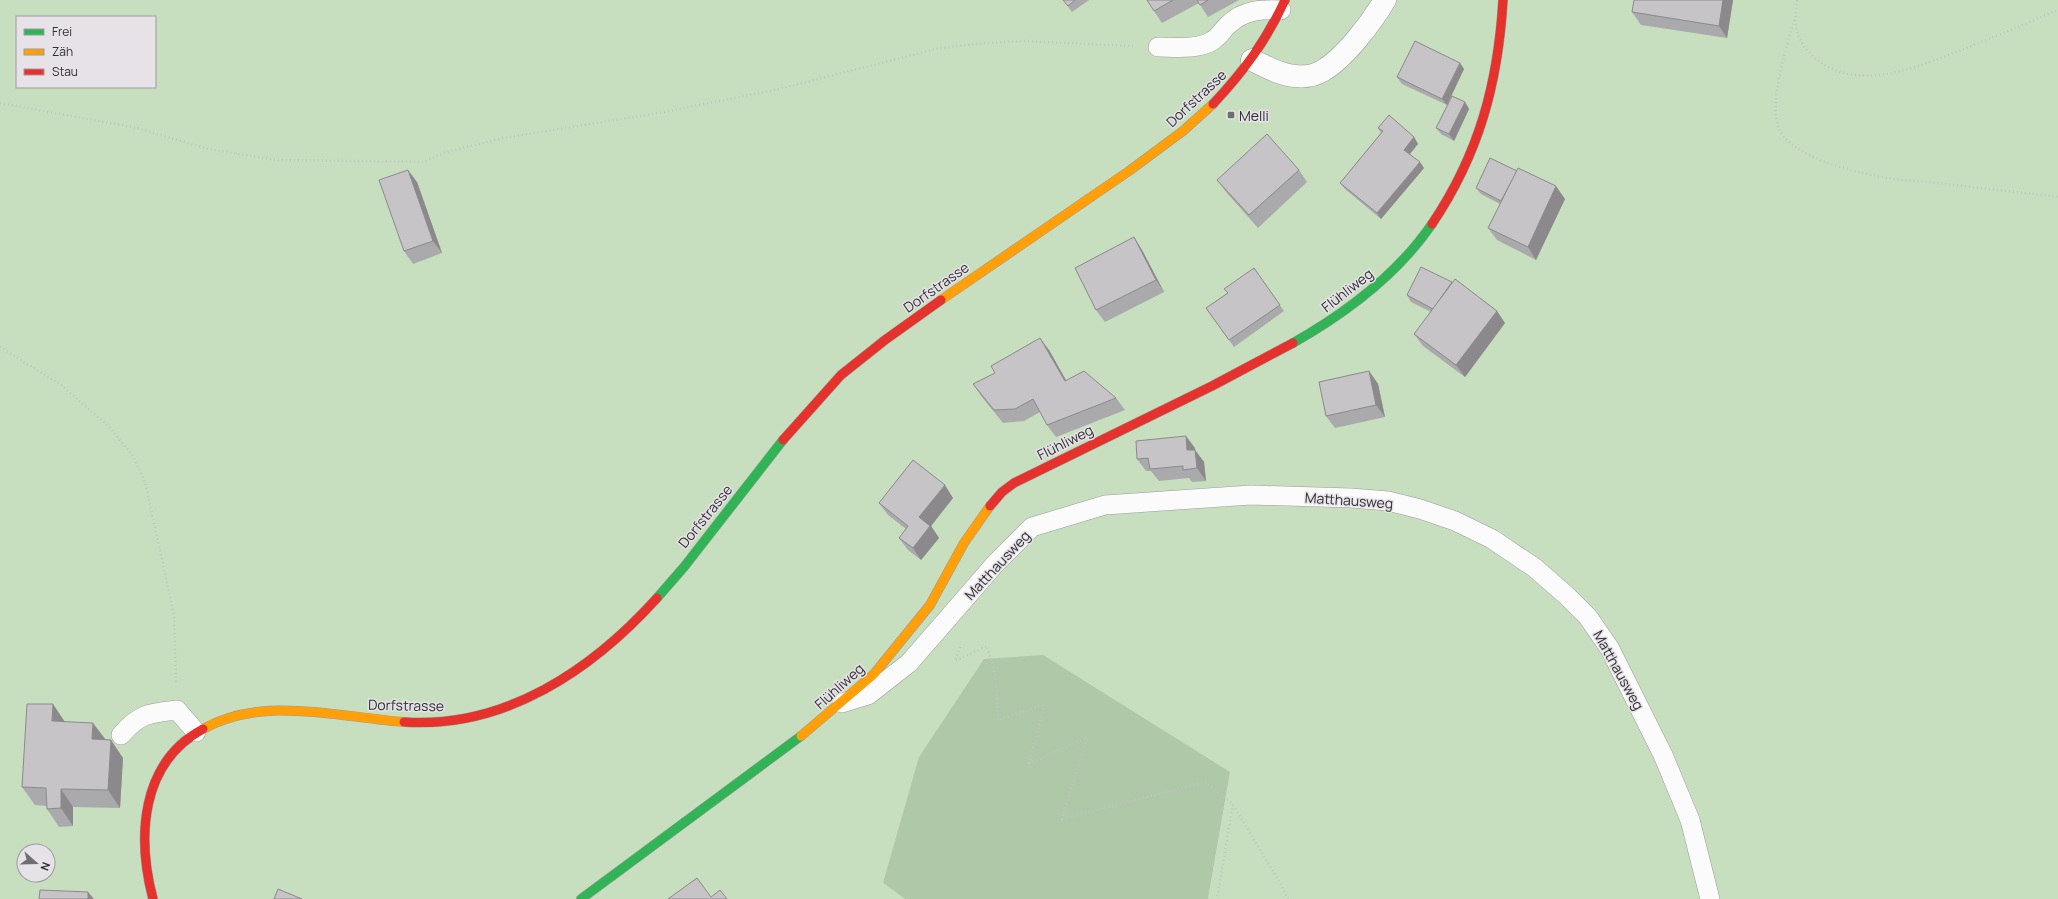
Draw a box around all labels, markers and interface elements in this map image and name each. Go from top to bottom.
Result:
legend [16,16,156,88]
text: Frei [52,23,72,40]
text: Zäh [52,43,73,60]
text: Stau [52,63,78,80]
street label: Dorfstrasse [1162,65,1230,131]
place label: Melli [1239,106,1269,125]
marker: Melli [1226,110,1236,120]
street label: Dorfstrasse [899,257,973,317]
street label: Flühliweg [1317,264,1377,316]
street label: Flühliweg [1034,420,1096,464]
street label: Dorfstrasse [674,480,736,552]
street label: Matthausweg [1304,487,1394,513]
street label: Matthausweg [960,526,1034,604]
street label: Matthausweg [1589,627,1649,713]
street label: Flühliweg [810,659,868,713]
street label: Dorfstrasse [368,695,444,715]
north arrow [16,843,56,883]
text: N [37,860,54,873]

